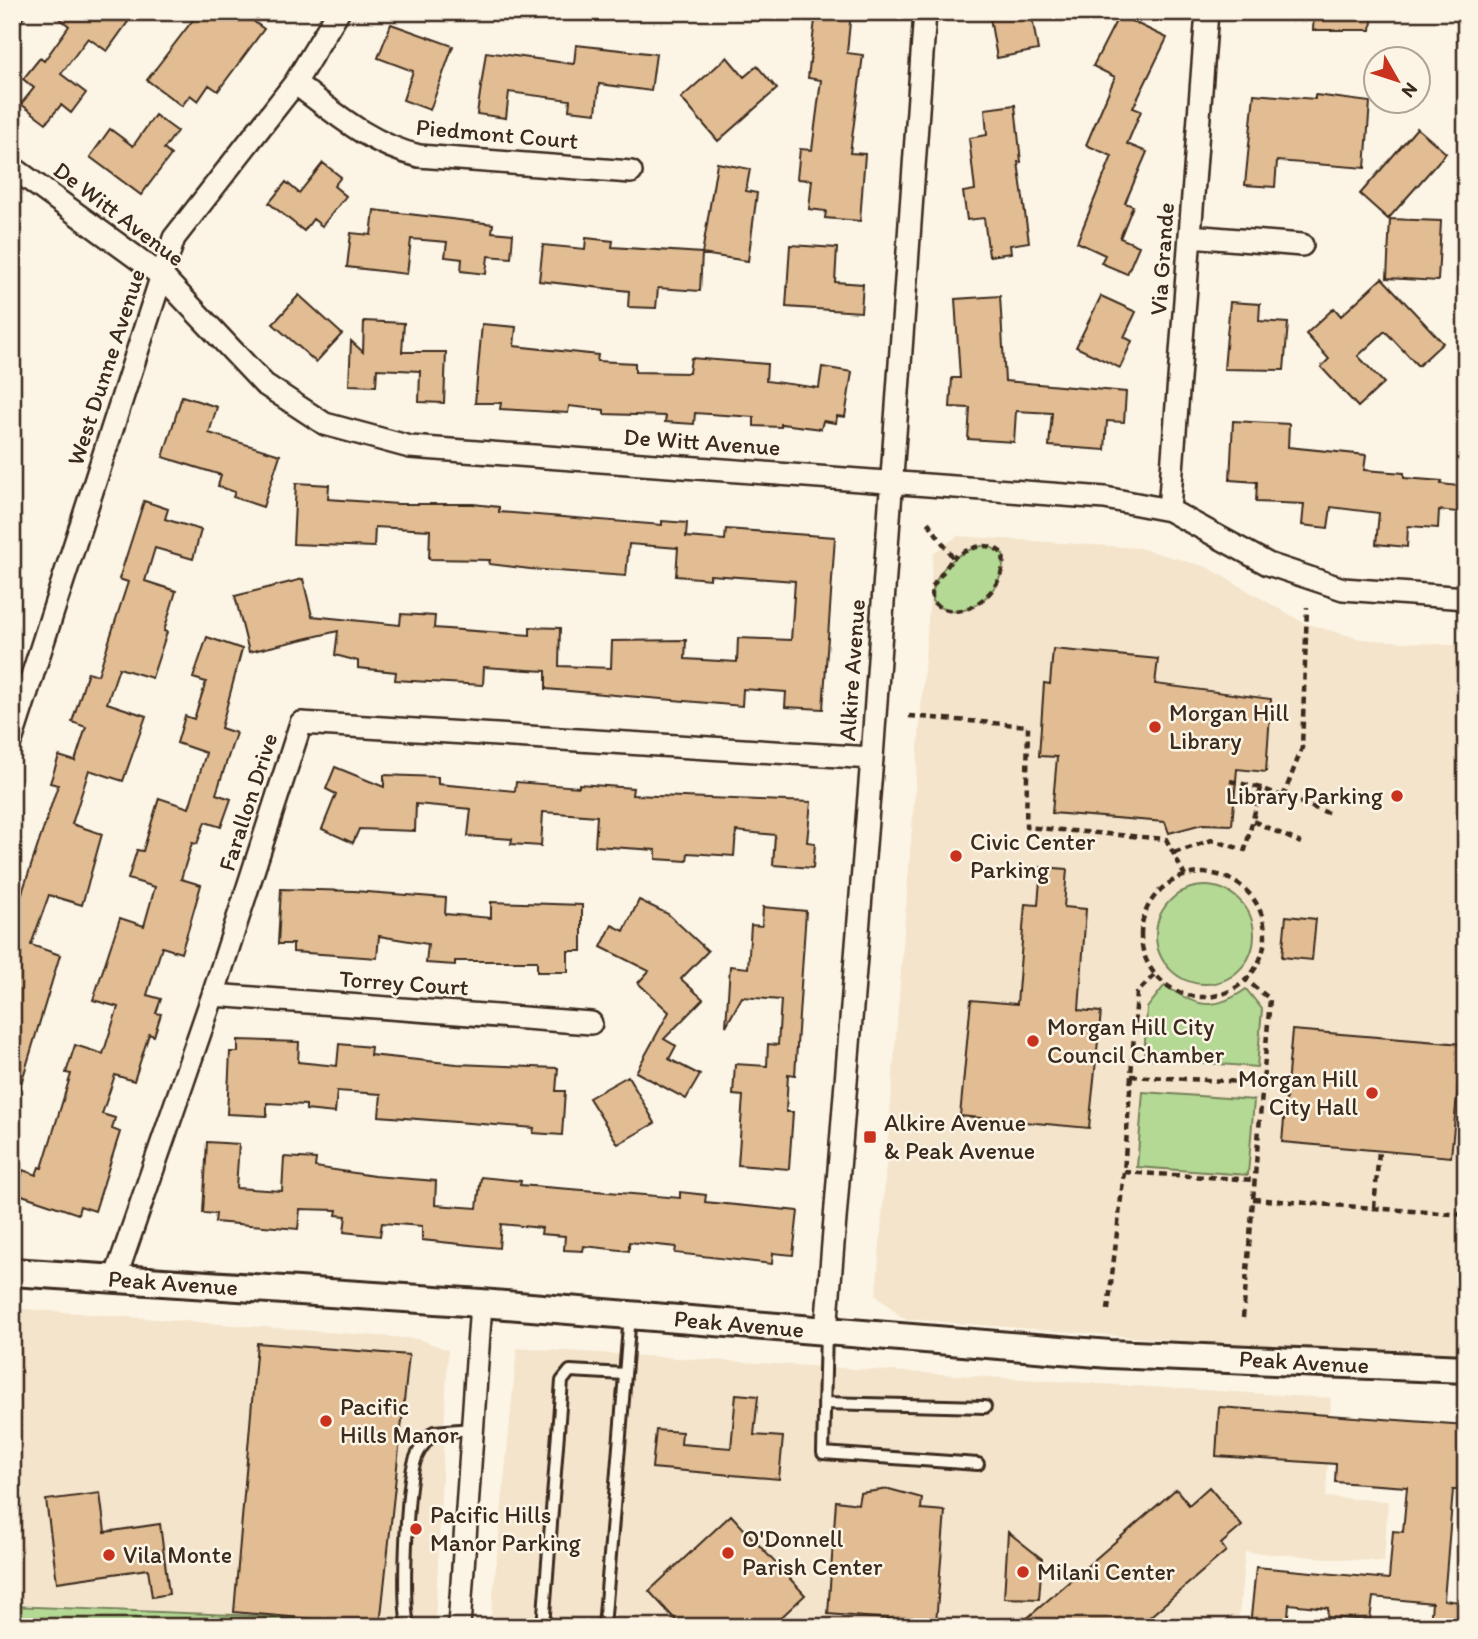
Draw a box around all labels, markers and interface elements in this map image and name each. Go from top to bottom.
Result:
north arrow [1362,46,1432,116]
text: N [1397,78,1423,103]
street label: Piedmont Court [415,112,579,155]
street label: De Witt Avenue [48,155,191,272]
street label: Via Grande [1143,201,1180,317]
street label: West Dunne Avenue [60,265,151,469]
street label: De Witt Avenue [623,422,781,461]
street label: Alkire Avenue [832,598,871,742]
place label: Morgan Hill Library [1169,698,1289,755]
marker: Morgan Hill Library [1147,719,1163,735]
street label: Farallon Drive [212,729,284,875]
place label: Library Parking [1226,781,1384,810]
marker: Library Parking [1389,788,1405,804]
place label: Civic Center Parking [970,827,1095,884]
marker: Civic Center Parking [948,848,964,864]
street label: Torrey Court [338,964,470,1001]
place label: Morgan Hill City Council Chamber [1047,1012,1225,1069]
marker: Morgan Hill City Council Chamber [1025,1033,1041,1049]
place label: Morgan Hill City Hall [1238,1064,1358,1121]
marker: Morgan Hill City Hall [1364,1085,1380,1101]
place label: Alkire Avenue & Peak Avenue [884,1108,1035,1165]
marker: Alkire Avenue & Peak Avenue [862,1129,878,1145]
street label: Peak Avenue [107,1263,239,1302]
street label: Peak Avenue [673,1303,805,1344]
street label: Peak Avenue [1238,1344,1370,1379]
place label: Pacific Hills Manor [340,1392,459,1449]
marker: Pacific Hills Manor [318,1413,334,1429]
place label: Pacific Hills Manor Parking [430,1500,582,1557]
marker: Pacific Hills Manor Parking [408,1521,424,1537]
place label: O'Donnell Parish Center [742,1524,883,1581]
place label: Vila Monte [123,1540,232,1569]
marker: O'Donnell Parish Center [720,1545,736,1561]
marker: Vila Monte [101,1547,117,1563]
place label: Milani Center [1037,1557,1175,1586]
marker: Milani Center [1015,1564,1031,1580]

